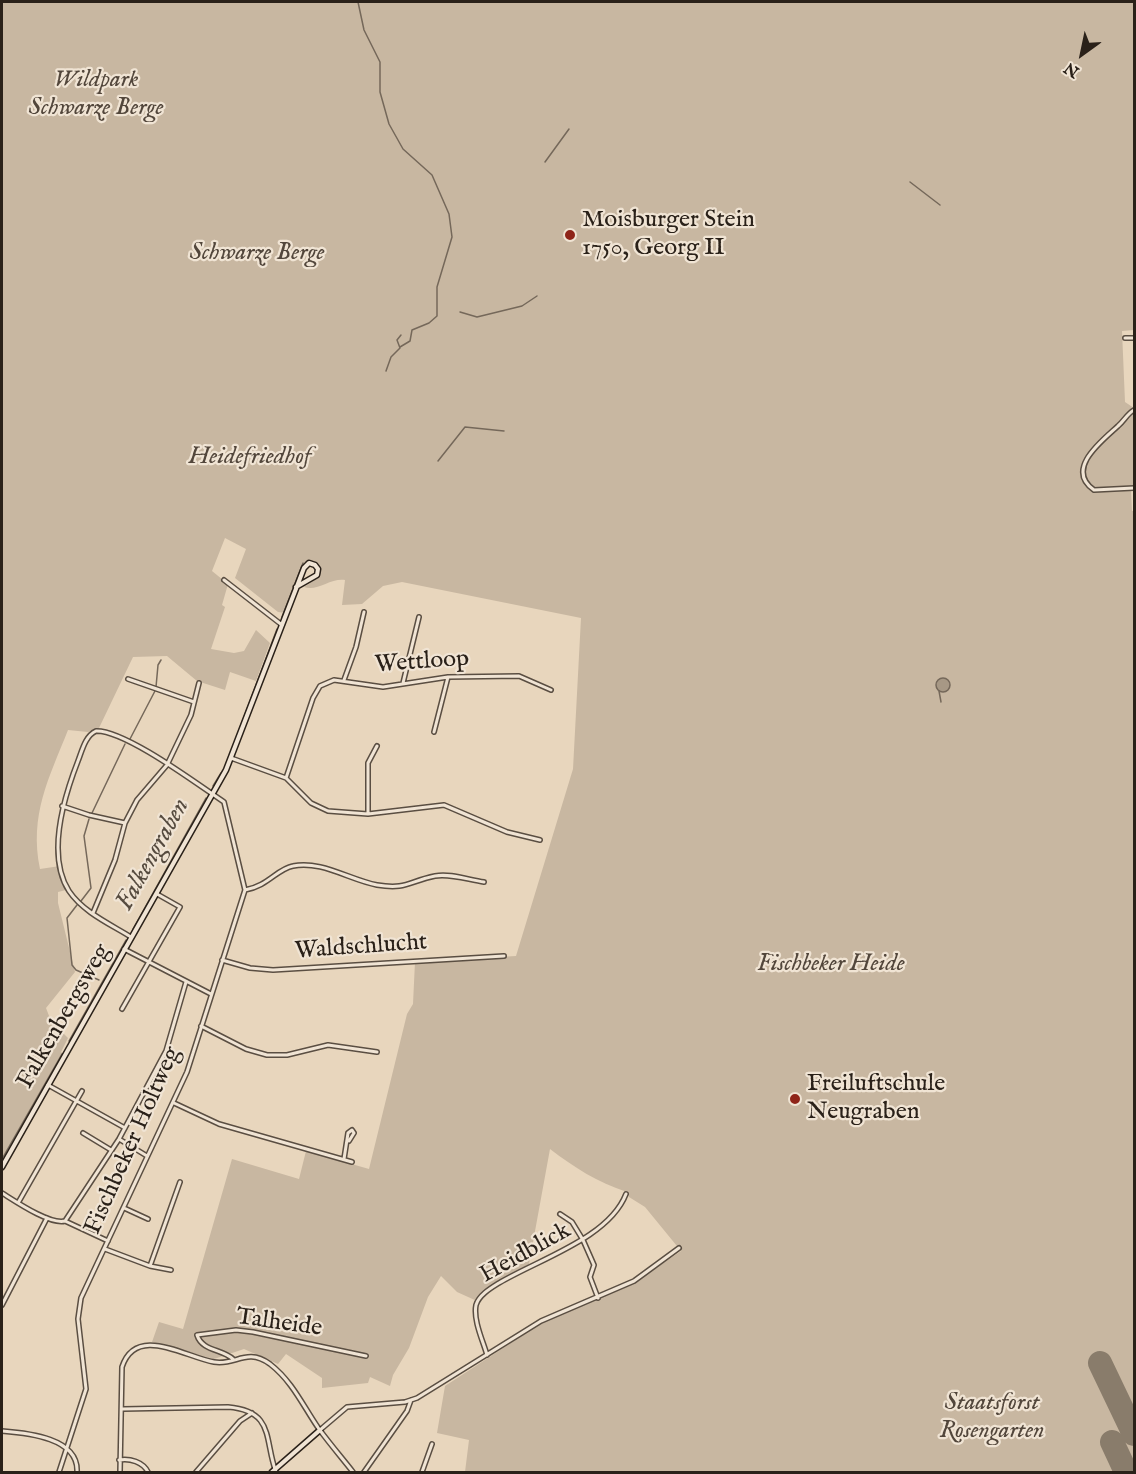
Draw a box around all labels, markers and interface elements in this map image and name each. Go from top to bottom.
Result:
north arrow [1052,24,1112,84]
text: N [1061,57,1083,81]
park label: Wildpark Schwarze Berge [29,67,163,123]
place label: Moisburger Stein 1750, Georg II [582,207,755,263]
marker: Moisburger Stein 1750, Georg II [563,228,577,242]
park label: Schwarze Berge [190,240,324,268]
park label: Heidefriedhof [189,444,311,472]
street label: Wettloop [374,645,470,681]
water label: Falkengraben [110,793,198,917]
street label: Waldschlucht [294,929,428,967]
street label: Falkenbergsweg [12,940,118,1094]
park label: Fischbeker Heide [757,951,905,979]
street label: Fischbeker Holtweg [80,1043,188,1239]
place label: Freiluftschule Neugraben [807,1071,945,1127]
marker: Freiluftschule Neugraben [788,1092,802,1106]
street label: Heidblick [476,1217,576,1291]
street label: Talheide [234,1304,324,1344]
park label: Staatsforst Rosengarten [939,1390,1045,1446]

